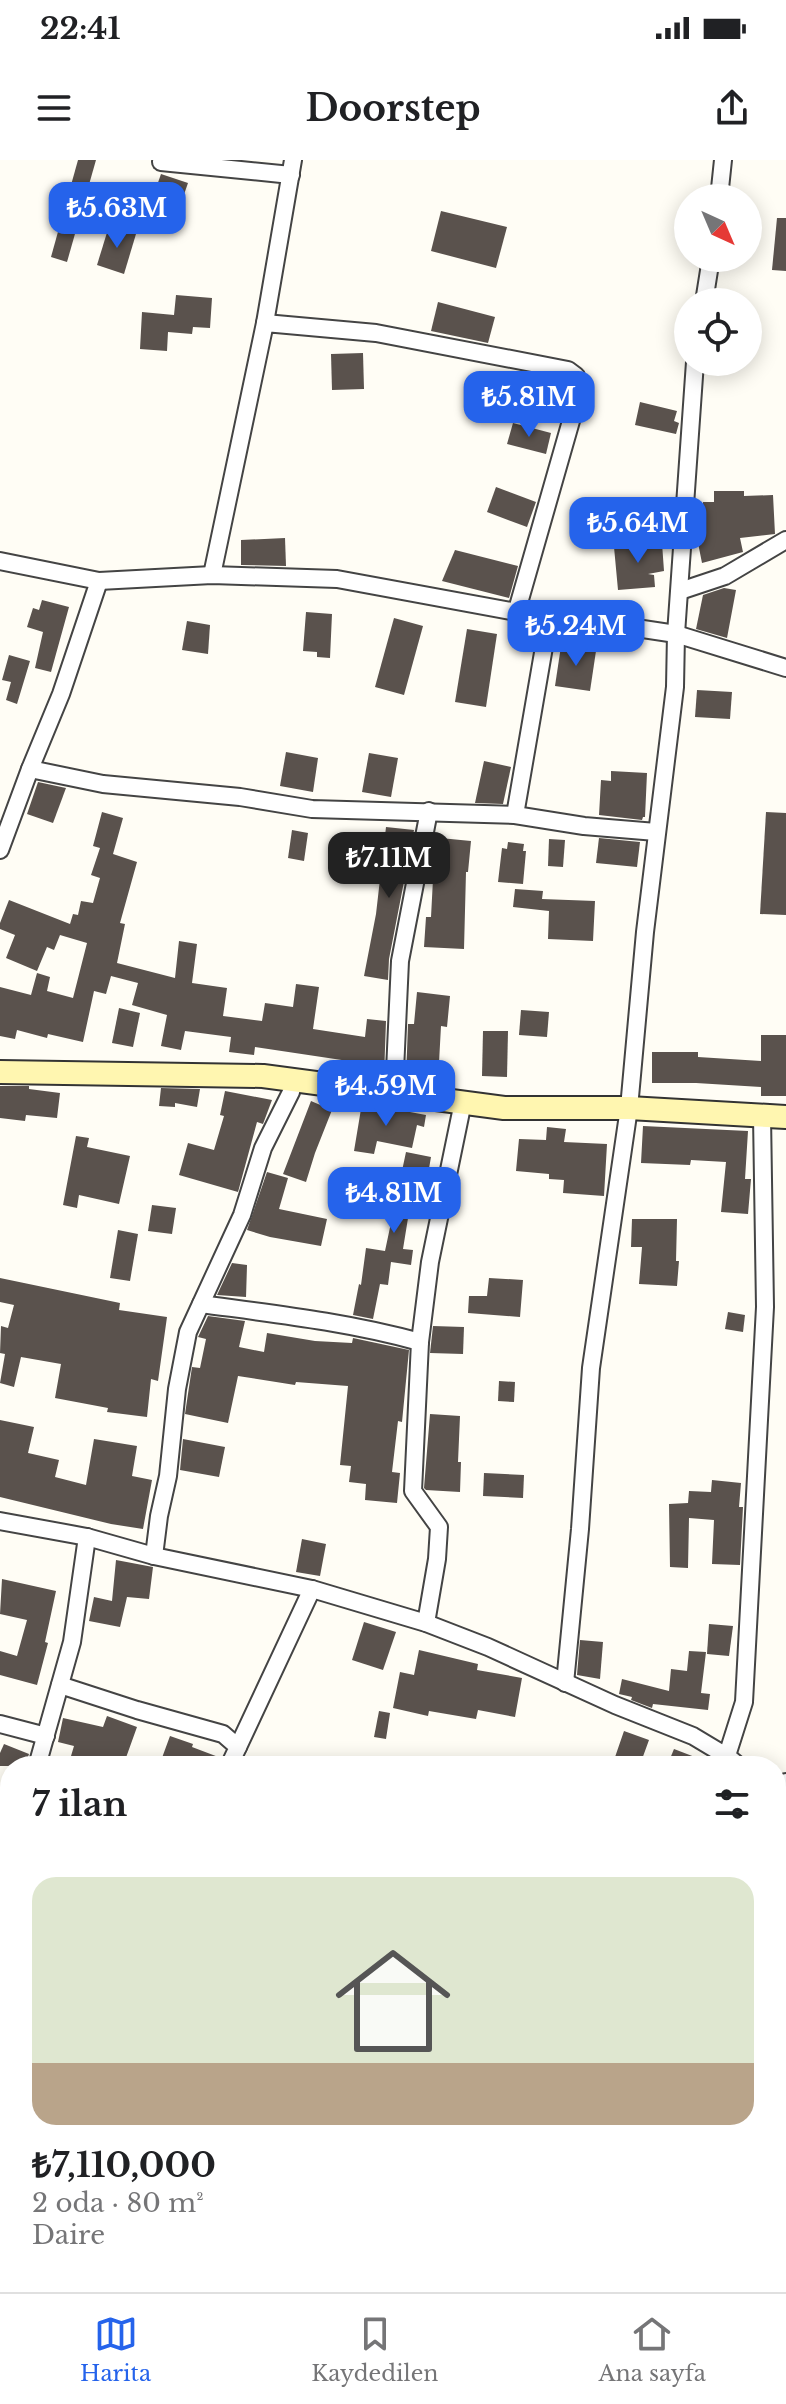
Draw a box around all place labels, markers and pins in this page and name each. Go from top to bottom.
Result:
pin: ₺5.63M [52,182,182,250]
pin: ₺5.81M [464,371,594,439]
pin: ₺5.64M [573,497,703,565]
pin: ₺5.24M [511,600,641,668]
pin: ₺7.11M [324,832,454,900]
pin: ₺4.59M [321,1060,451,1128]
pin: ₺4.81M [329,1167,459,1235]

